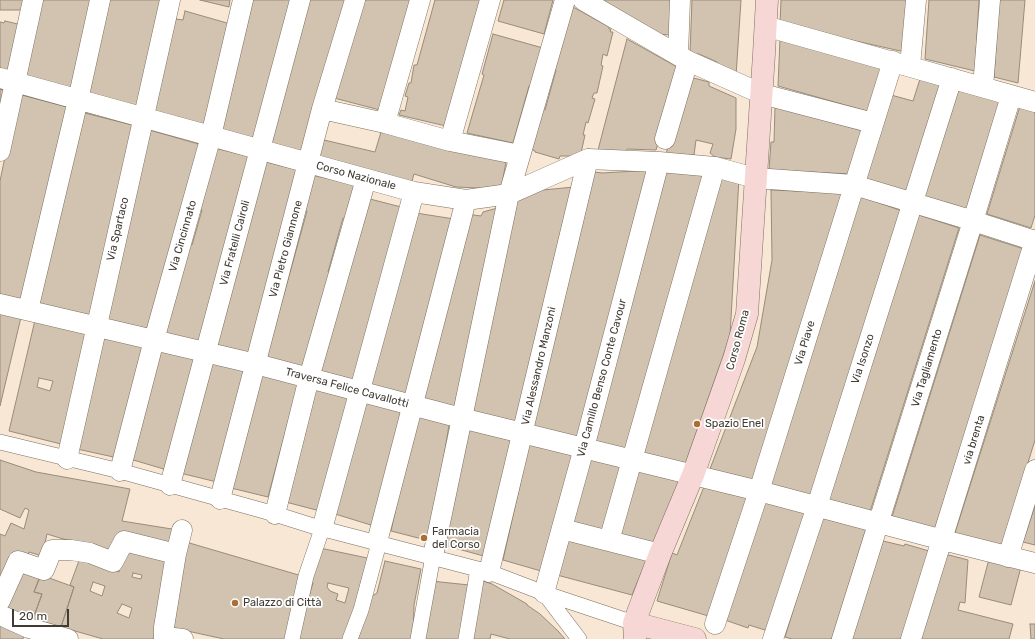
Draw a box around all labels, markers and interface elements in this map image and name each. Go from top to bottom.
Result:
street label: Corso Nazionale [315,159,397,193]
street label: Via Spartaco [104,196,132,262]
street label: Via Cincinnato [166,199,200,273]
street label: Via Fratelli Cairoli [217,199,253,287]
street label: Via Pietro Giannone [267,199,305,299]
street label: Via Camillo Benso Conte Cavour [574,297,630,459]
street label: Via Alessandro Manzoni [519,306,559,426]
street label: Corso Roma [724,308,752,372]
street label: Via Piave [792,319,818,367]
street label: Via Tagliamento [909,327,945,409]
street label: Via Isonzo [849,332,877,386]
street label: Traversa Felice Cavallotti [284,365,410,411]
street label: via brenta [960,414,988,466]
place label: Spazio Enel [705,417,764,431]
marker: Spazio Enel [692,419,702,429]
place label: Farmacia del Corso [432,525,480,551]
marker: Farmacia del Corso [419,533,429,543]
place label: Palazzo di Città [243,596,321,610]
marker: Palazzo di Città [230,598,240,608]
scale bar [14,601,71,627]
text: 20 m [19,609,47,623]

